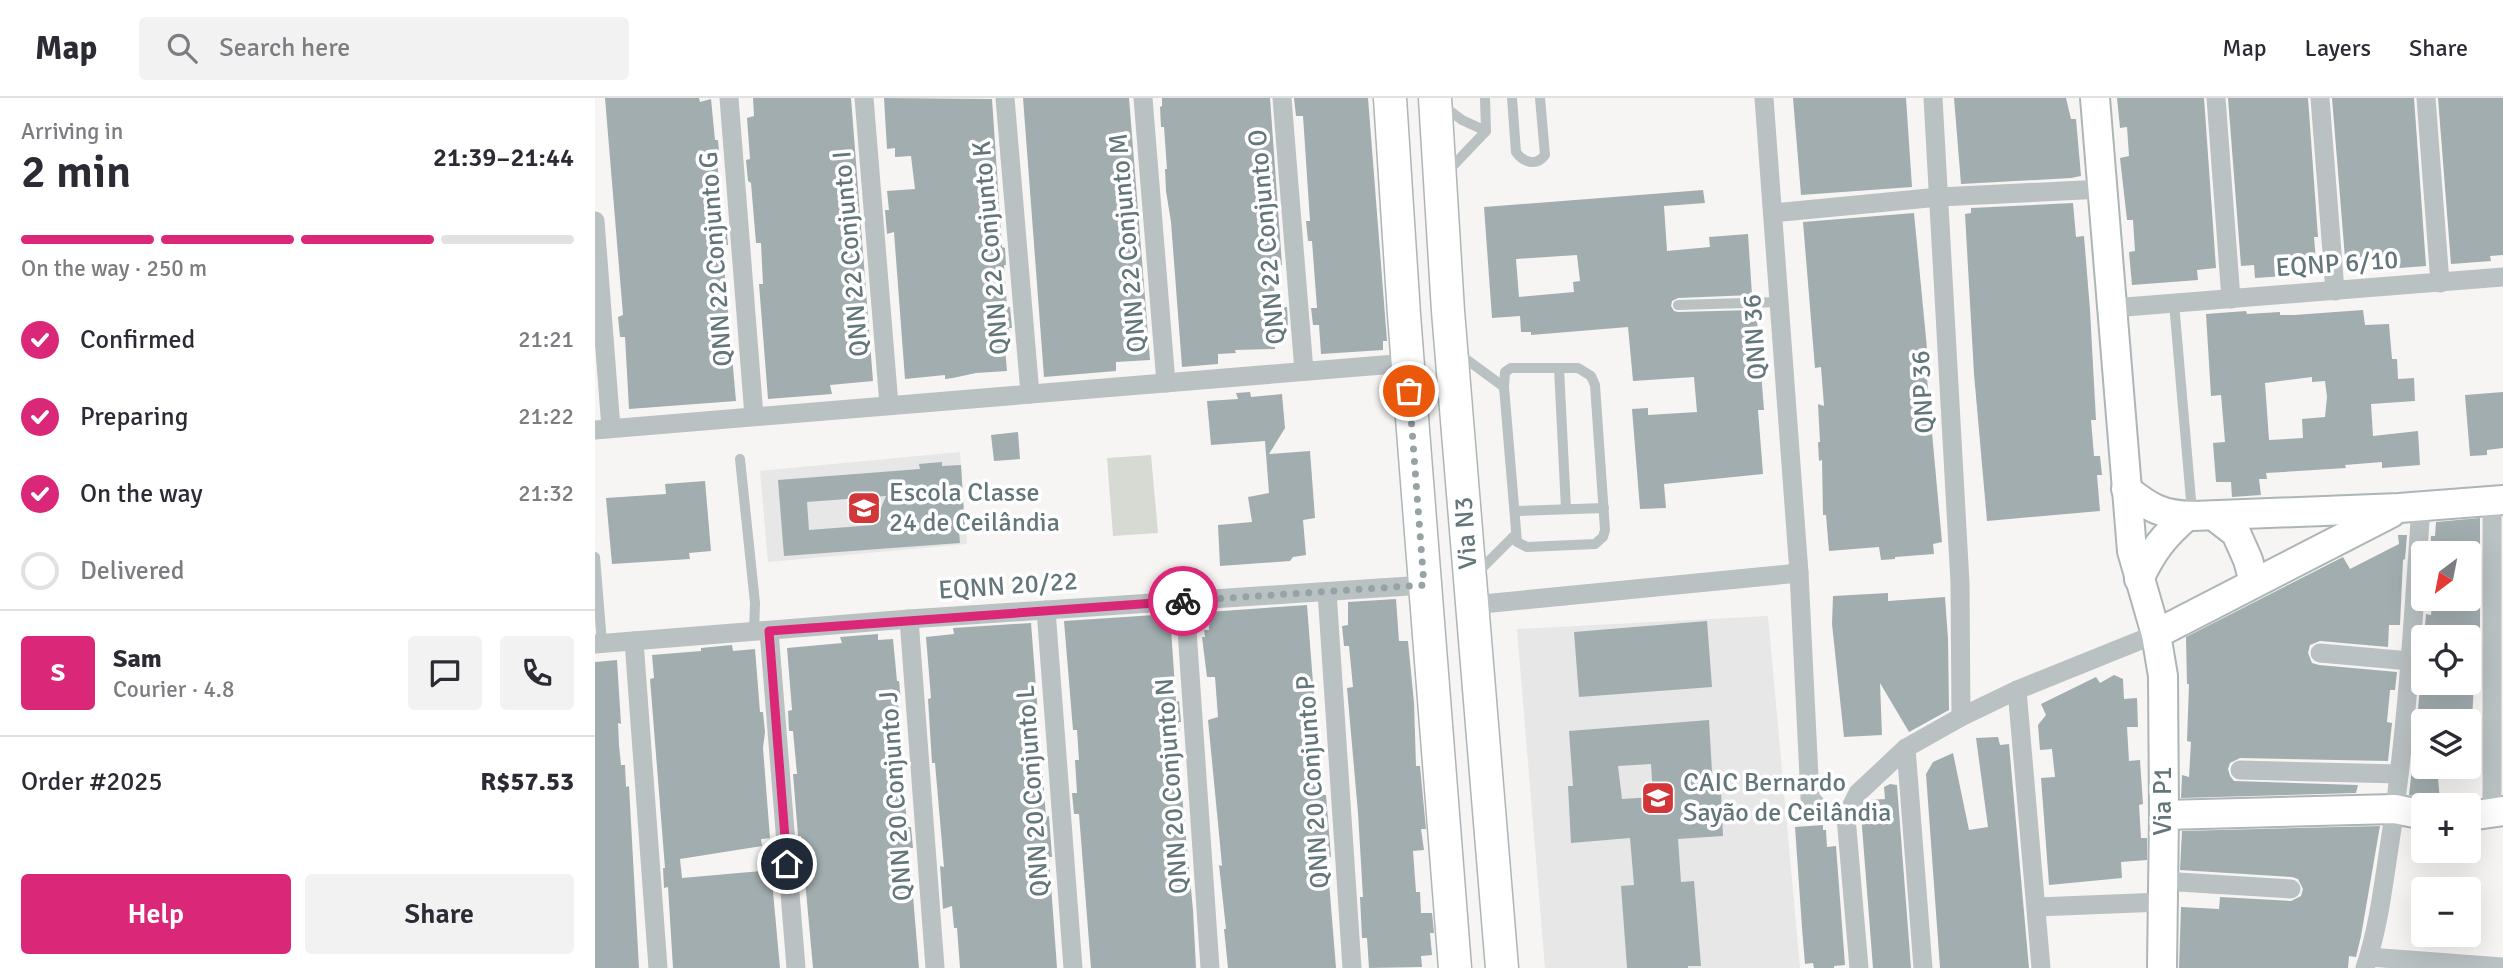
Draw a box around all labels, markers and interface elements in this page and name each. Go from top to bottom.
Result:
search box [139,17,629,80]
text: Map [35,28,97,69]
icon: search [163,29,201,67]
text: Search here [219,32,350,64]
text: Map [2222,33,2267,63]
text: Layers [2305,33,2371,63]
text: Share [2409,33,2468,63]
text: Arriving in [21,117,123,146]
street label: QNN 22 Conjunto O [1242,128,1292,346]
street label: QNN 22 Conjunto M [1102,132,1154,354]
street label: QNN 22 Conjunto K [966,139,1016,356]
text: 21:39–21:44 [433,142,574,174]
text: 2 min [21,144,131,200]
street label: QNN 22 Conjunto G [693,150,739,368]
street label: QNN 22 Conjunto I [826,150,876,358]
street label: EQNP 6/10 [2275,244,2399,284]
text: On the way · 250 m [21,254,207,283]
street label: QNN 36 [1736,293,1774,381]
icon: check [21,321,59,359]
text: Confirmed [80,324,195,356]
text: 21:21 [518,325,574,354]
street label: QNP 36 [1905,350,1941,434]
pin [1379,361,1439,421]
icon: bag [1390,372,1428,410]
icon: check [21,398,59,436]
text: Preparing [80,401,188,433]
text: 21:22 [518,402,574,431]
icon: check [21,475,59,513]
place label: Escola Classe 24 de Ceilândia [889,477,1060,539]
text: On the way [80,478,203,510]
text: 21:32 [518,479,574,508]
school or university icon: Escola Classe 24 de Ceilândia [845,489,883,527]
street label: Via N3 [1448,496,1484,570]
north arrow [2411,541,2481,611]
map controls [2411,541,2481,947]
text: Delivered [80,555,185,587]
street label: EQNN 20/22 [937,565,1079,607]
courier [1148,566,1218,636]
icon: bike [1164,582,1202,620]
button: locate [2411,625,2481,695]
button: chat [408,636,482,710]
button: phone [500,636,574,710]
text: Sam [113,643,162,675]
text: S [51,657,65,689]
street label: QNN 20 Conjunto P [1290,674,1336,890]
text: Courier · 4.8 [113,675,234,704]
street label: QNN 20 Conjunto N [1148,677,1196,895]
street label: QNN 20 Conjunto L [1010,684,1056,898]
street label: QNN 20 Conjunto J [873,690,919,902]
button: layers [2411,709,2481,779]
text: Order #2025 [21,766,162,798]
text: R$57.53 [480,766,574,798]
street label: Via P1 [2147,766,2179,836]
place label: CAIC Bernardo Sayão de Ceilândia [1683,767,1892,829]
school or university icon: CAIC Bernardo Sayão de Ceilândia [1639,779,1677,817]
button: + [2411,793,2481,863]
pin [757,834,817,894]
icon: home [768,845,806,883]
button: Help [21,874,291,954]
button: Share [305,874,574,954]
button: − [2411,877,2481,947]

